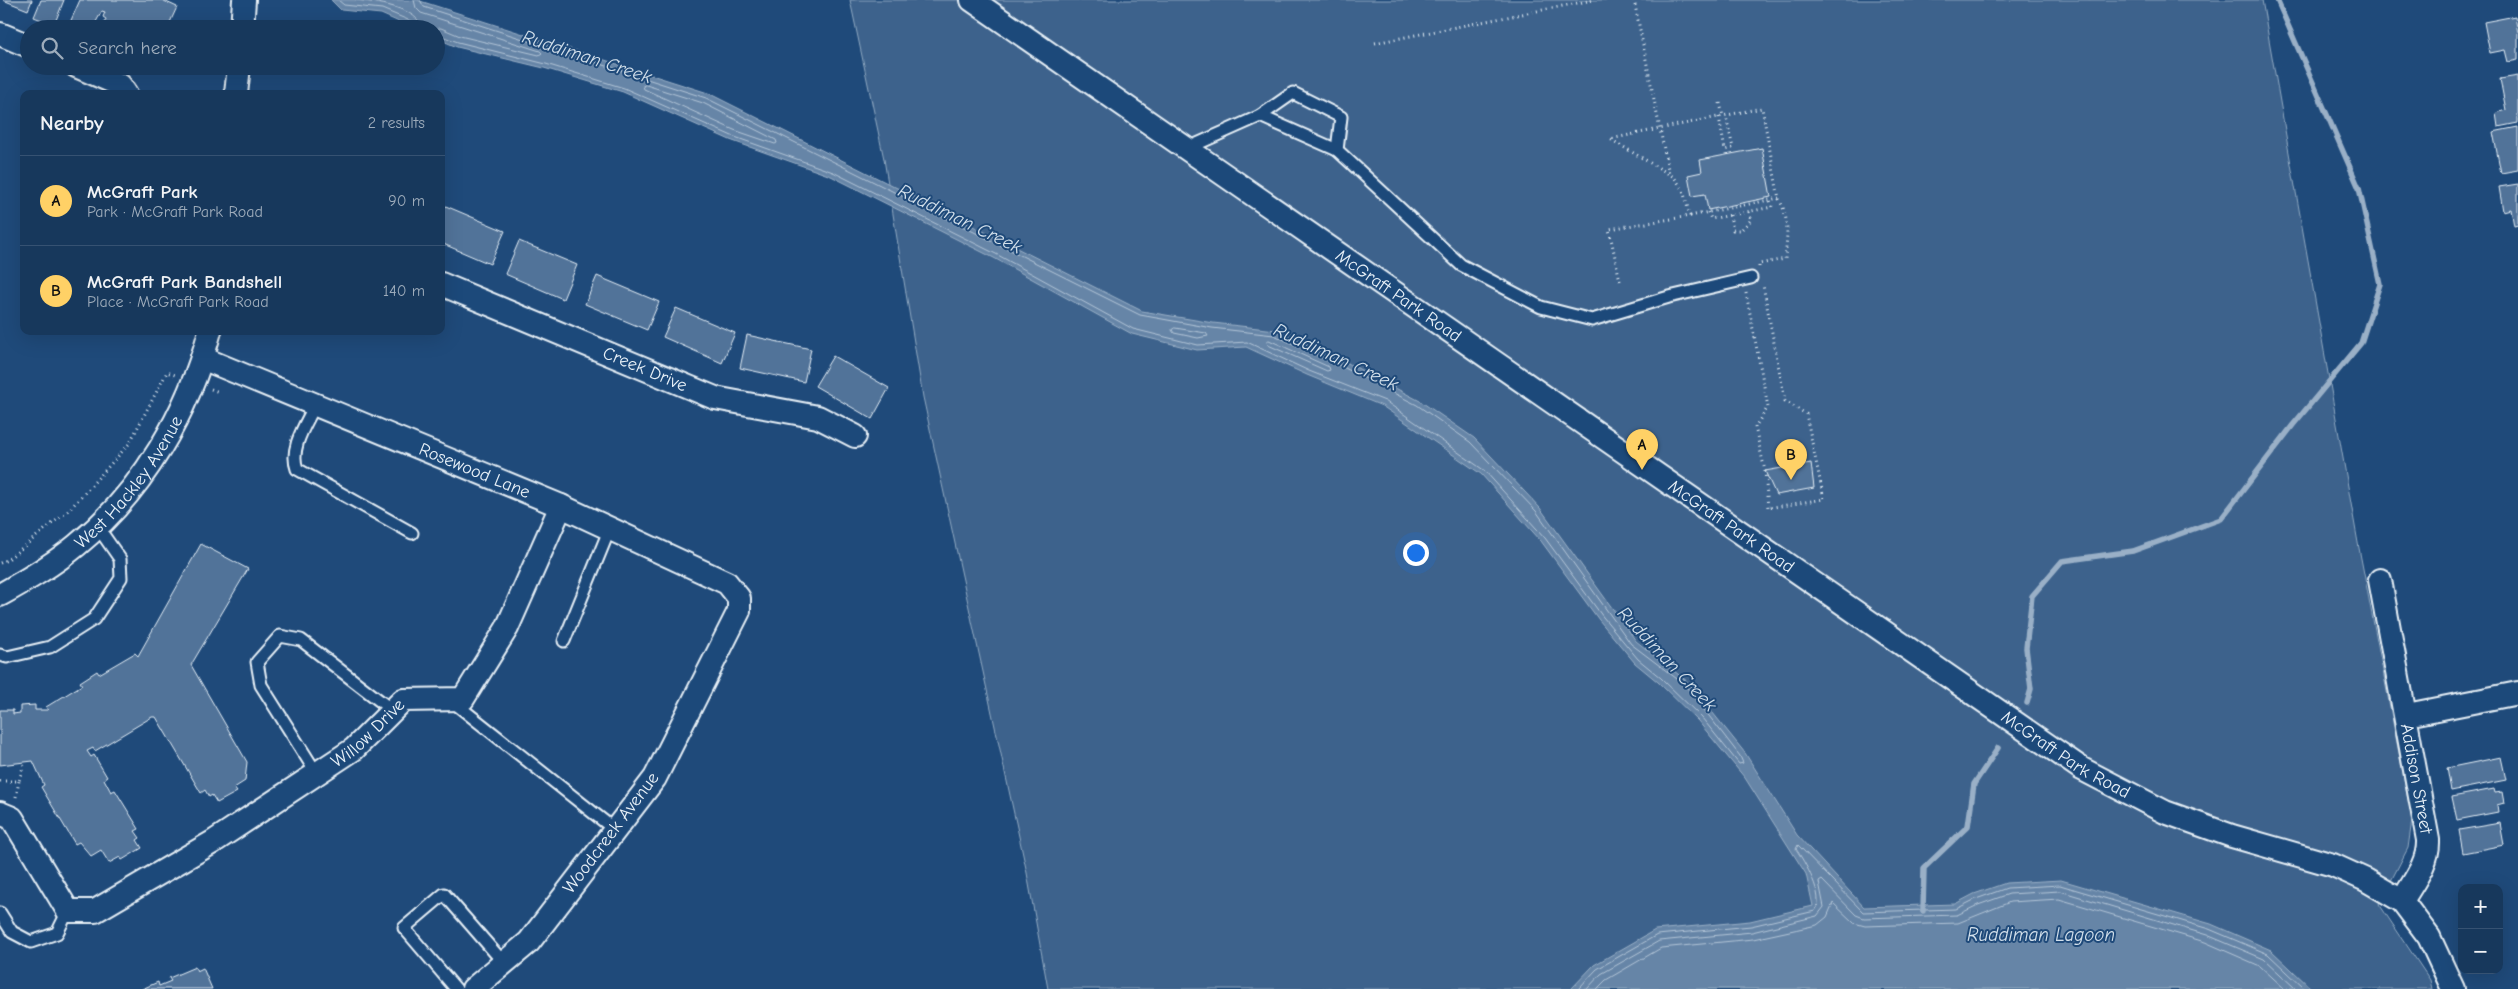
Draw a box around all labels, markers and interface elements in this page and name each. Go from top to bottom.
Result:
search box [20,20,445,75]
water label: Ruddiman Creek [519,26,655,89]
icon: search [38,34,66,62]
text: Search here [78,37,177,59]
text: Nearby [40,111,104,135]
text: 2 results [368,114,425,132]
water label: Ruddiman Creek [894,179,1026,259]
text: McGraft Park [87,181,198,203]
text: A [52,192,60,210]
text: 90 m [388,192,425,210]
text: Park · McGraft Park Road [87,203,263,221]
street label: McGraft Park Road [1332,245,1466,346]
text: McGraft Park Bandshell [87,271,282,293]
text: B [51,282,61,300]
text: 140 m [383,282,425,300]
text: Place · McGraft Park Road [87,293,269,311]
water label: Ruddiman Creek [1270,318,1403,396]
street label: Creek Drive [600,342,690,396]
street label: West Hackley Avenue [70,412,187,553]
pin: A [1626,429,1658,470]
street label: Rosewood Lane [416,438,533,503]
pin: B [1775,439,1807,480]
street label: McGraft Park Road [1665,475,1799,577]
your location [1403,540,1429,566]
water label: Ruddiman Creek [1613,602,1722,716]
street label: Willow Drive [327,694,409,772]
street label: McGraft Park Road [1997,706,2134,803]
street label: Addison Street [2396,722,2437,836]
street label: Woodcreek Avenue [559,768,663,898]
map controls [2458,884,2503,974]
button: + [2458,884,2503,929]
water label: Ruddiman Lagoon [1967,924,2115,946]
button: − [2458,929,2503,974]

